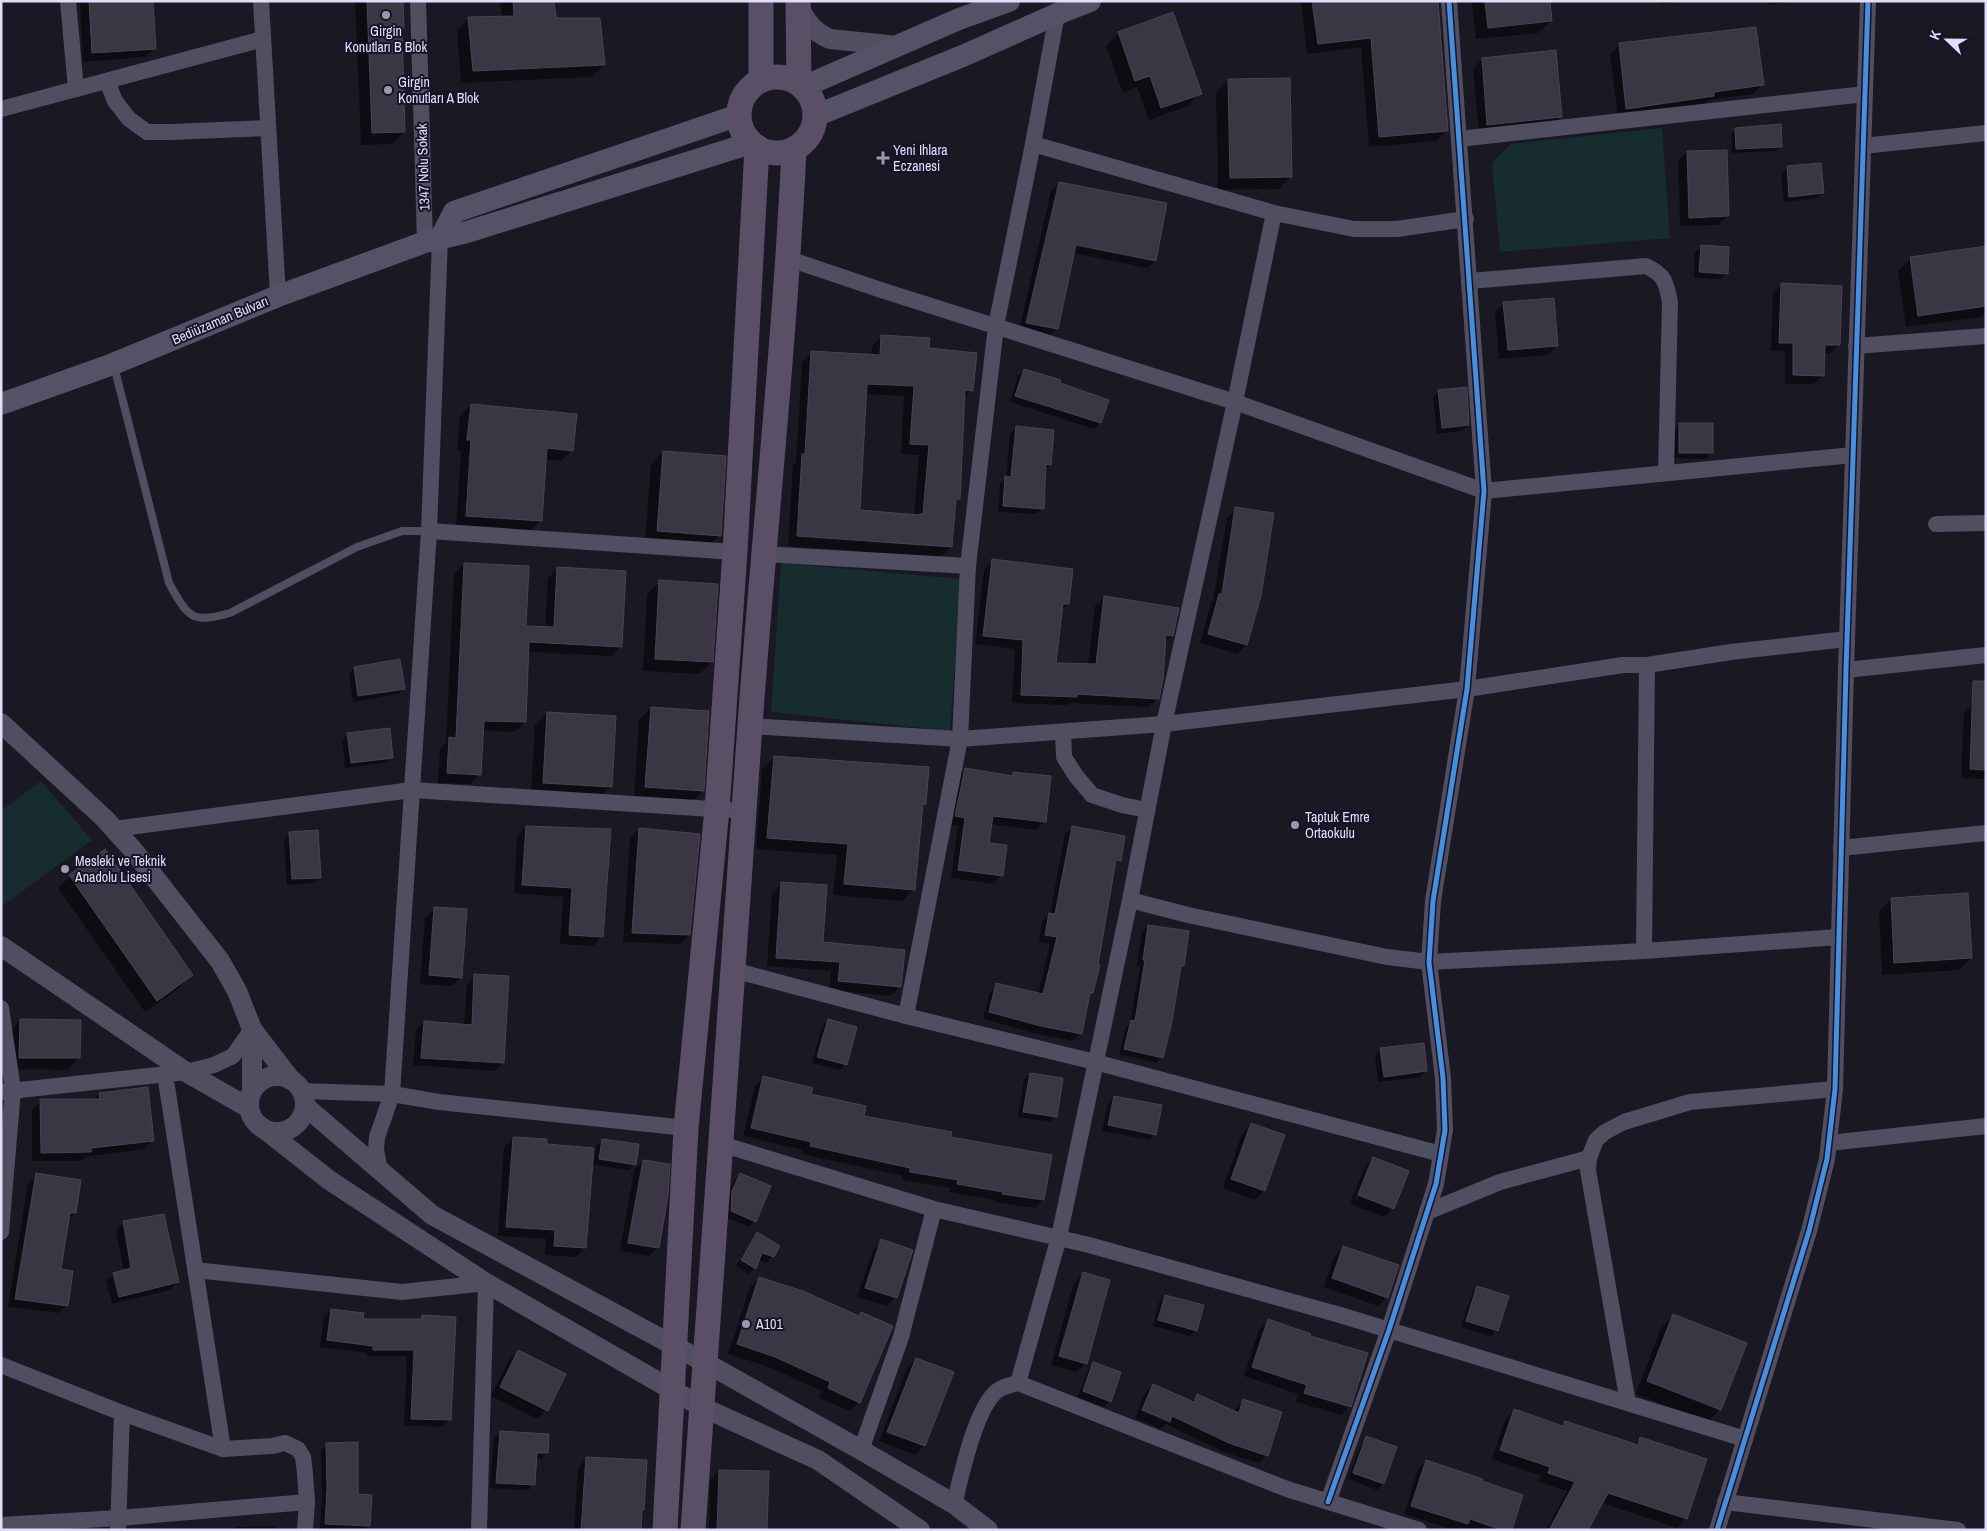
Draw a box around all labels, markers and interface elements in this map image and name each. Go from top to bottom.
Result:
marker: Girgin Konutları B Blok [380,9,392,21]
north arrow [1922,15,1972,65]
place label: Girgin Konutları B Blok [345,22,427,56]
text: K [1925,27,1945,42]
place label: Girgin Konutları A Blok [398,73,479,107]
marker: Girgin Konutları A Blok [382,84,394,96]
street label: 1347 Nolu Sokak [412,123,434,211]
place label: Yeni Ihlara Eczanesi [893,141,948,175]
marker: Yeni Ihlara Eczanesi [877,152,889,164]
street label: Bediüzaman Bulvarı [169,292,271,348]
place label: Taptuk Emre Ortaokulu [1305,808,1370,842]
marker: Taptuk Emre Ortaokulu [1289,819,1301,831]
place label: Mesleki ve Teknik Anadolu Lisesi [74,852,166,886]
marker: Mesleki ve Teknik Anadolu Lisesi [59,863,71,875]
place label: A101 [755,1315,783,1333]
marker: A101 [740,1318,752,1330]

